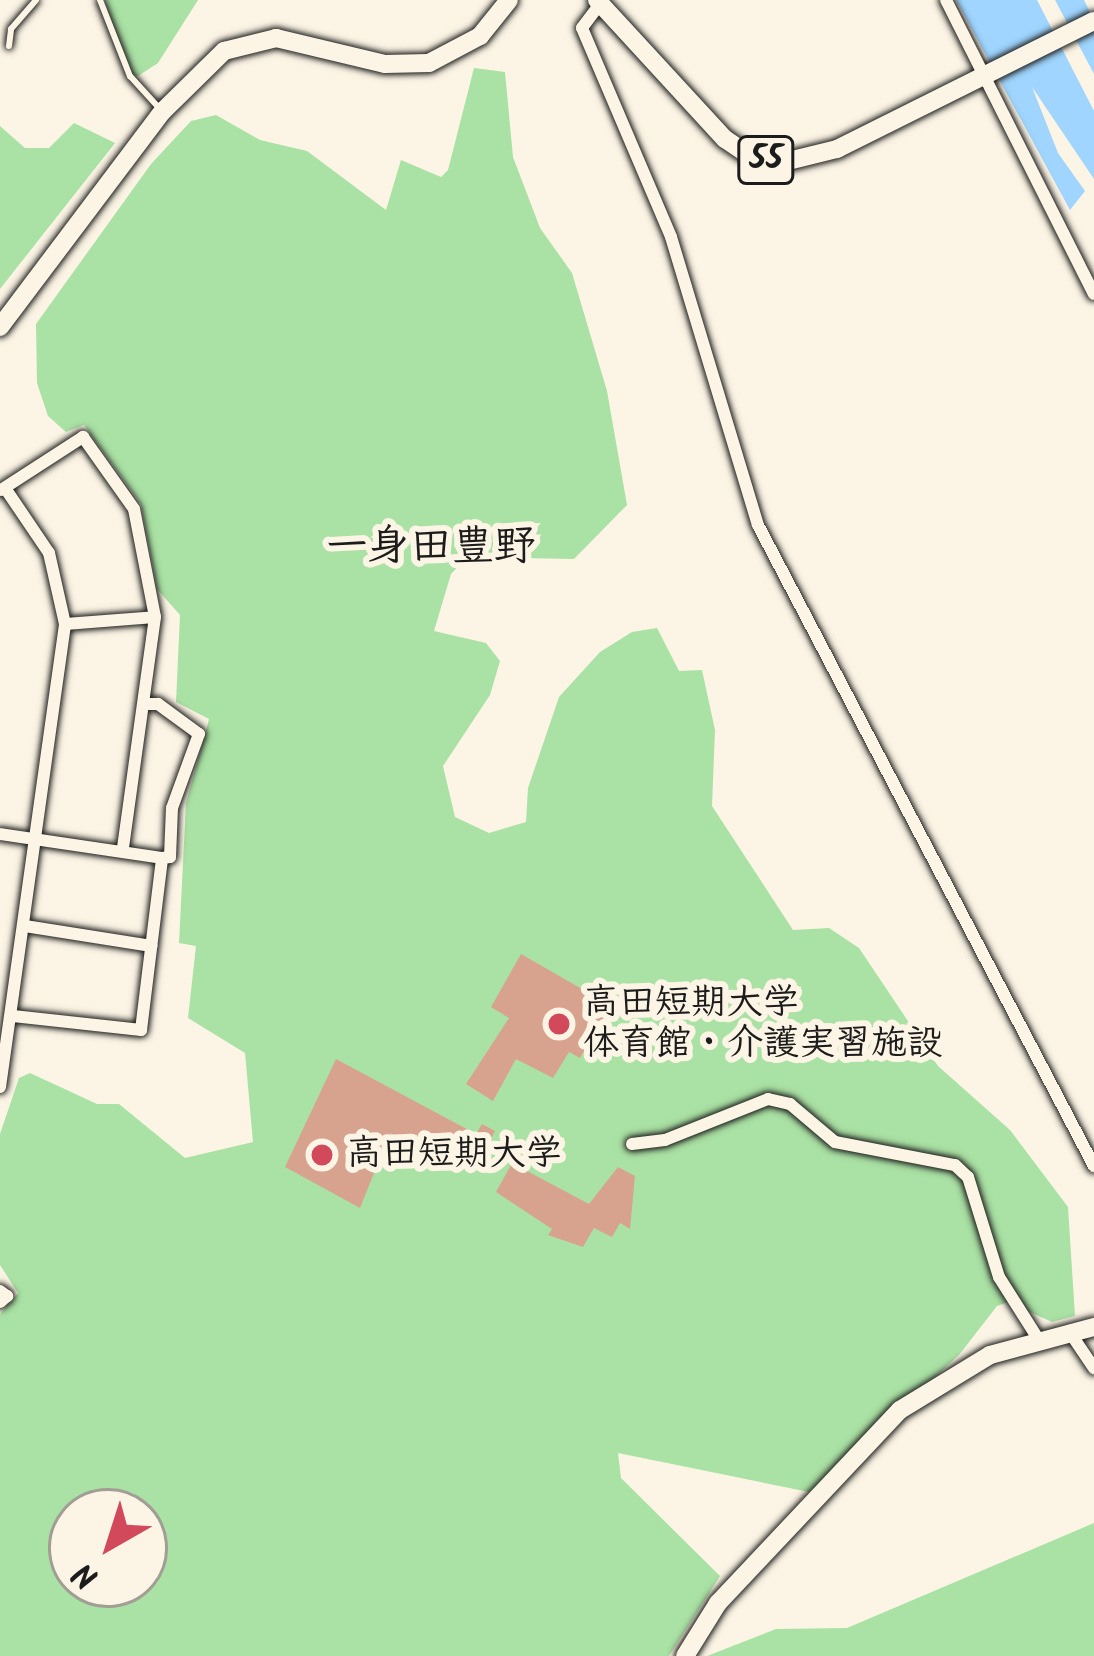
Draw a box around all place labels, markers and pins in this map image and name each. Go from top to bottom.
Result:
place label: 高田短期大学 体育館・介護実習施設 [583,981,943,1066]
marker: 高田短期大学 体育館・介護実習施設 [546,1011,572,1037]
place label: 高田短期大学 [346,1133,562,1177]
marker: 高田短期大学 [309,1142,335,1168]

